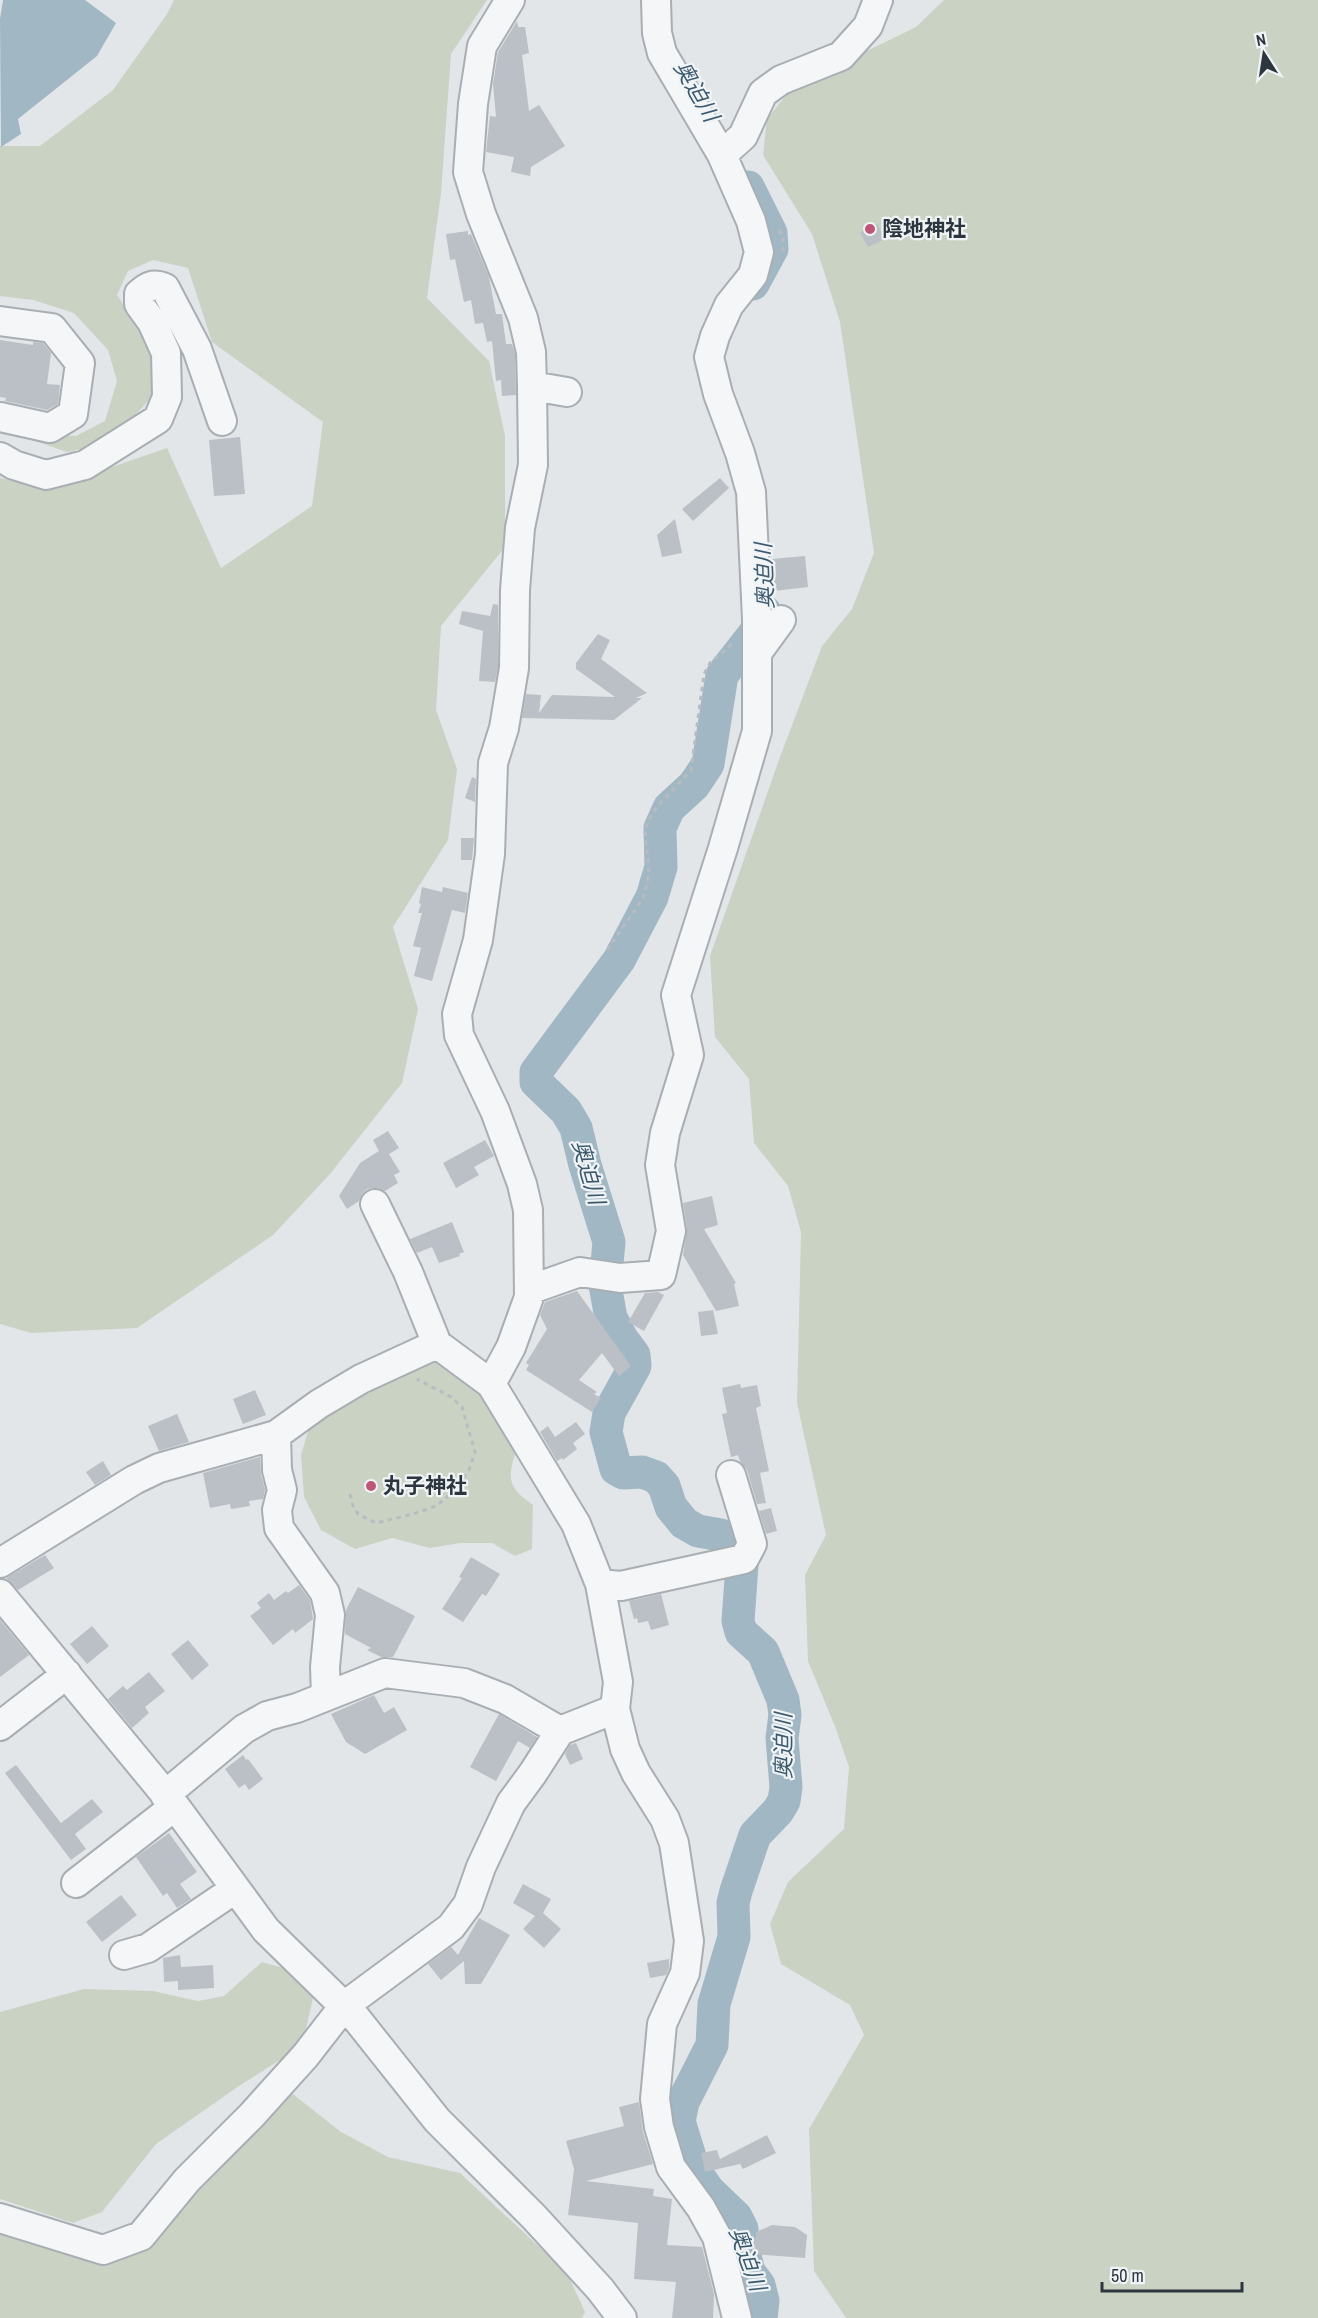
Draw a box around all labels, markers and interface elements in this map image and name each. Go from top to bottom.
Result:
north arrow [1234,24,1294,84]
text: N [1254,28,1268,51]
water label: 奥迫川 [668,55,727,129]
place label: 陰地神社 [882,214,966,243]
marker: 陰地神社 [863,222,877,236]
water label: 奥迫川 [748,541,780,610]
water label: 奥迫川 [565,1136,613,1210]
place label: 丸子神社 [383,1471,467,1500]
marker: 丸子神社 [364,1479,378,1493]
water label: 奥迫川 [768,1711,798,1779]
water label: 奥迫川 [723,2223,774,2297]
scale bar [1102,2255,1242,2293]
text: 50 m [1111,2263,1144,2288]

